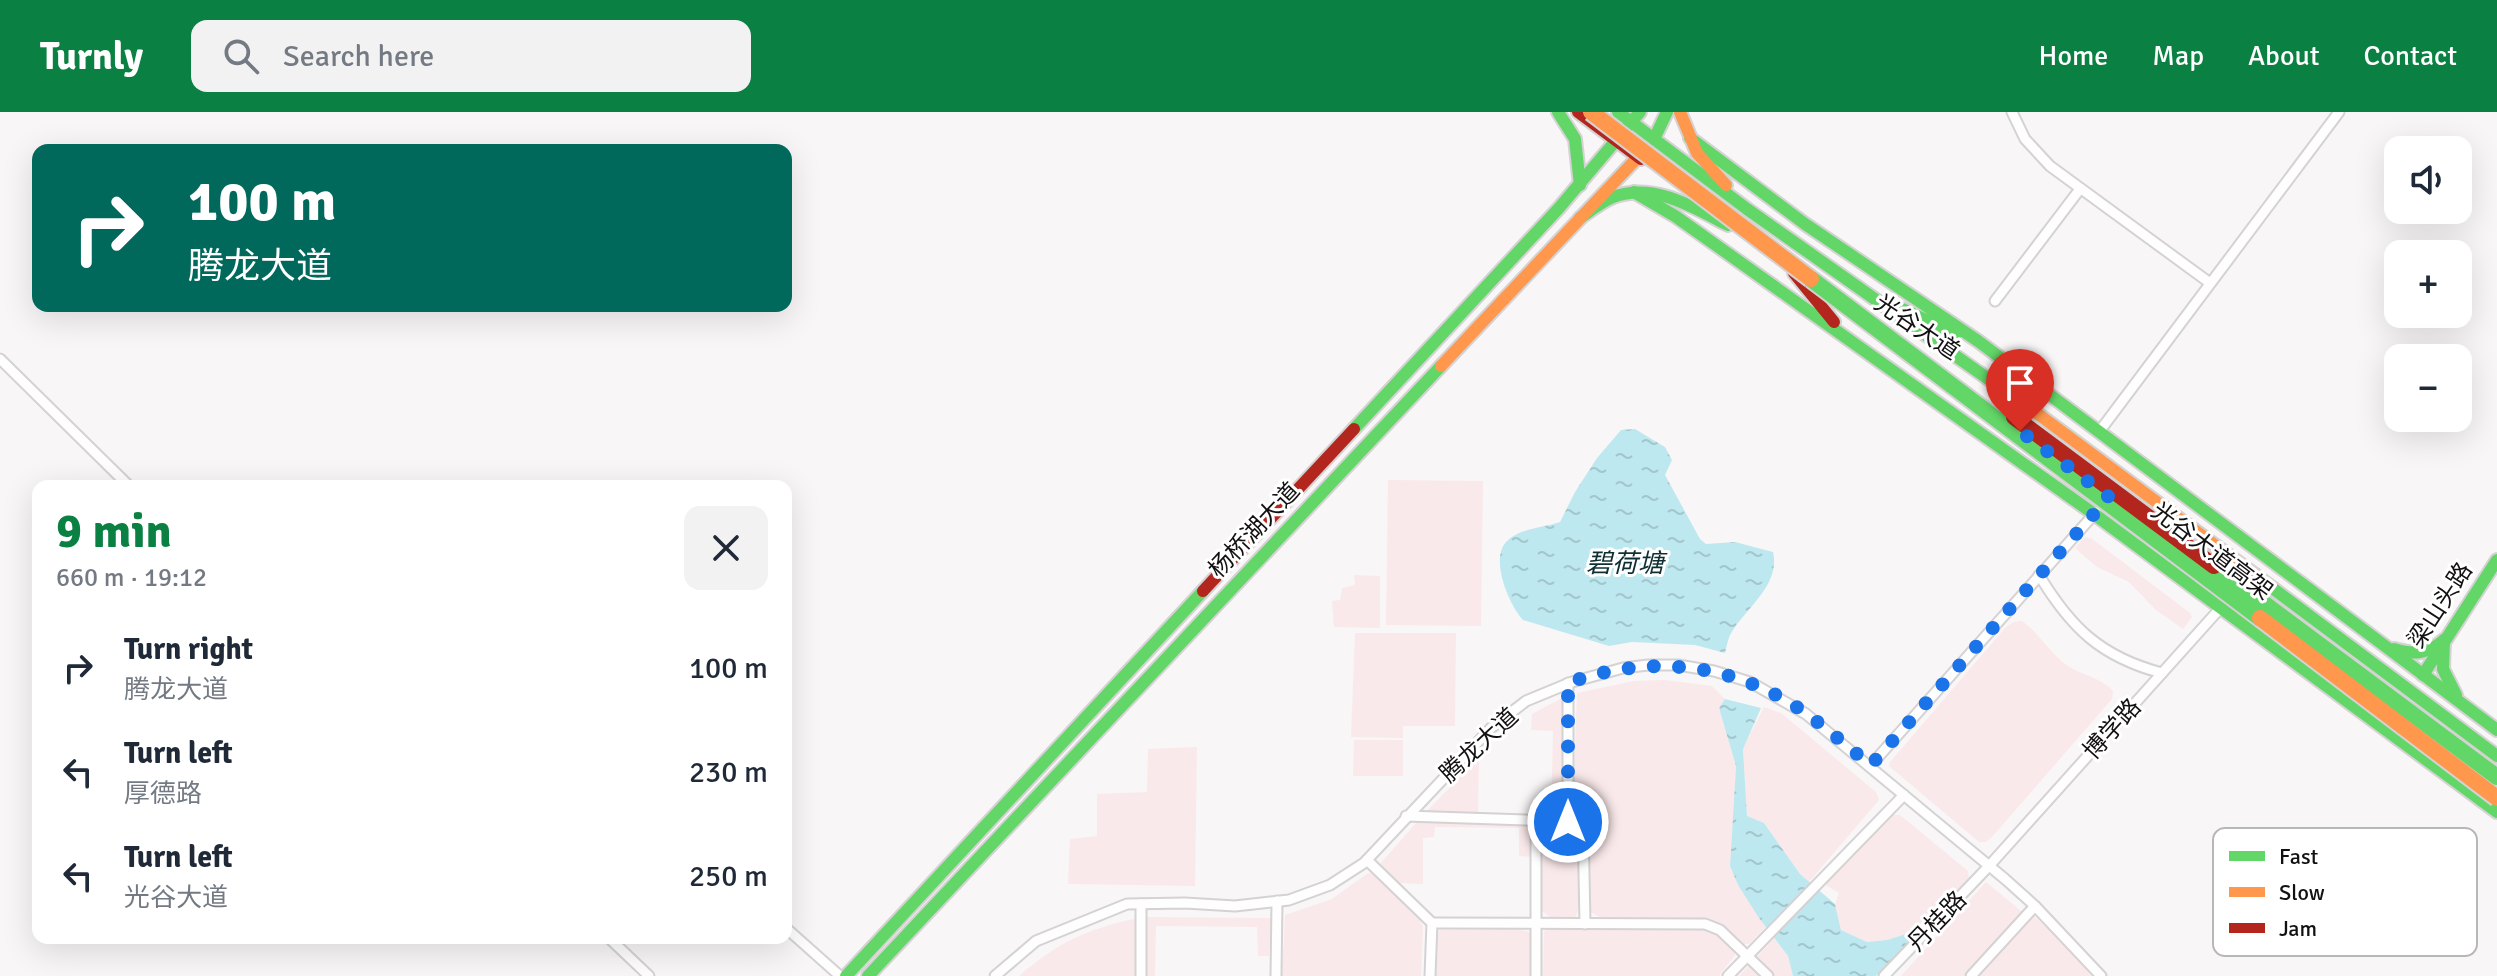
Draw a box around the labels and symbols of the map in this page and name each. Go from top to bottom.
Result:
street label: 光谷大道 [1869,288,1965,366]
pin [1986,349,2054,431]
street label: 杨桥湖大道 [1202,476,1306,584]
street label: 光谷大道高架 [2145,496,2279,606]
water label: 碧荷塘 [1586,548,1668,580]
street label: 梁山头路 [2401,557,2479,653]
street label: 博学路 [2077,692,2147,766]
street label: 腾龙大道 [1434,701,1524,789]
position arrow [1526,780,1610,864]
legend [2213,828,2477,956]
text: Fast [2279,843,2319,870]
text: Slow [2279,879,2325,906]
street label: 丹桂路 [1901,885,1973,957]
text: Jam [2279,915,2317,942]

